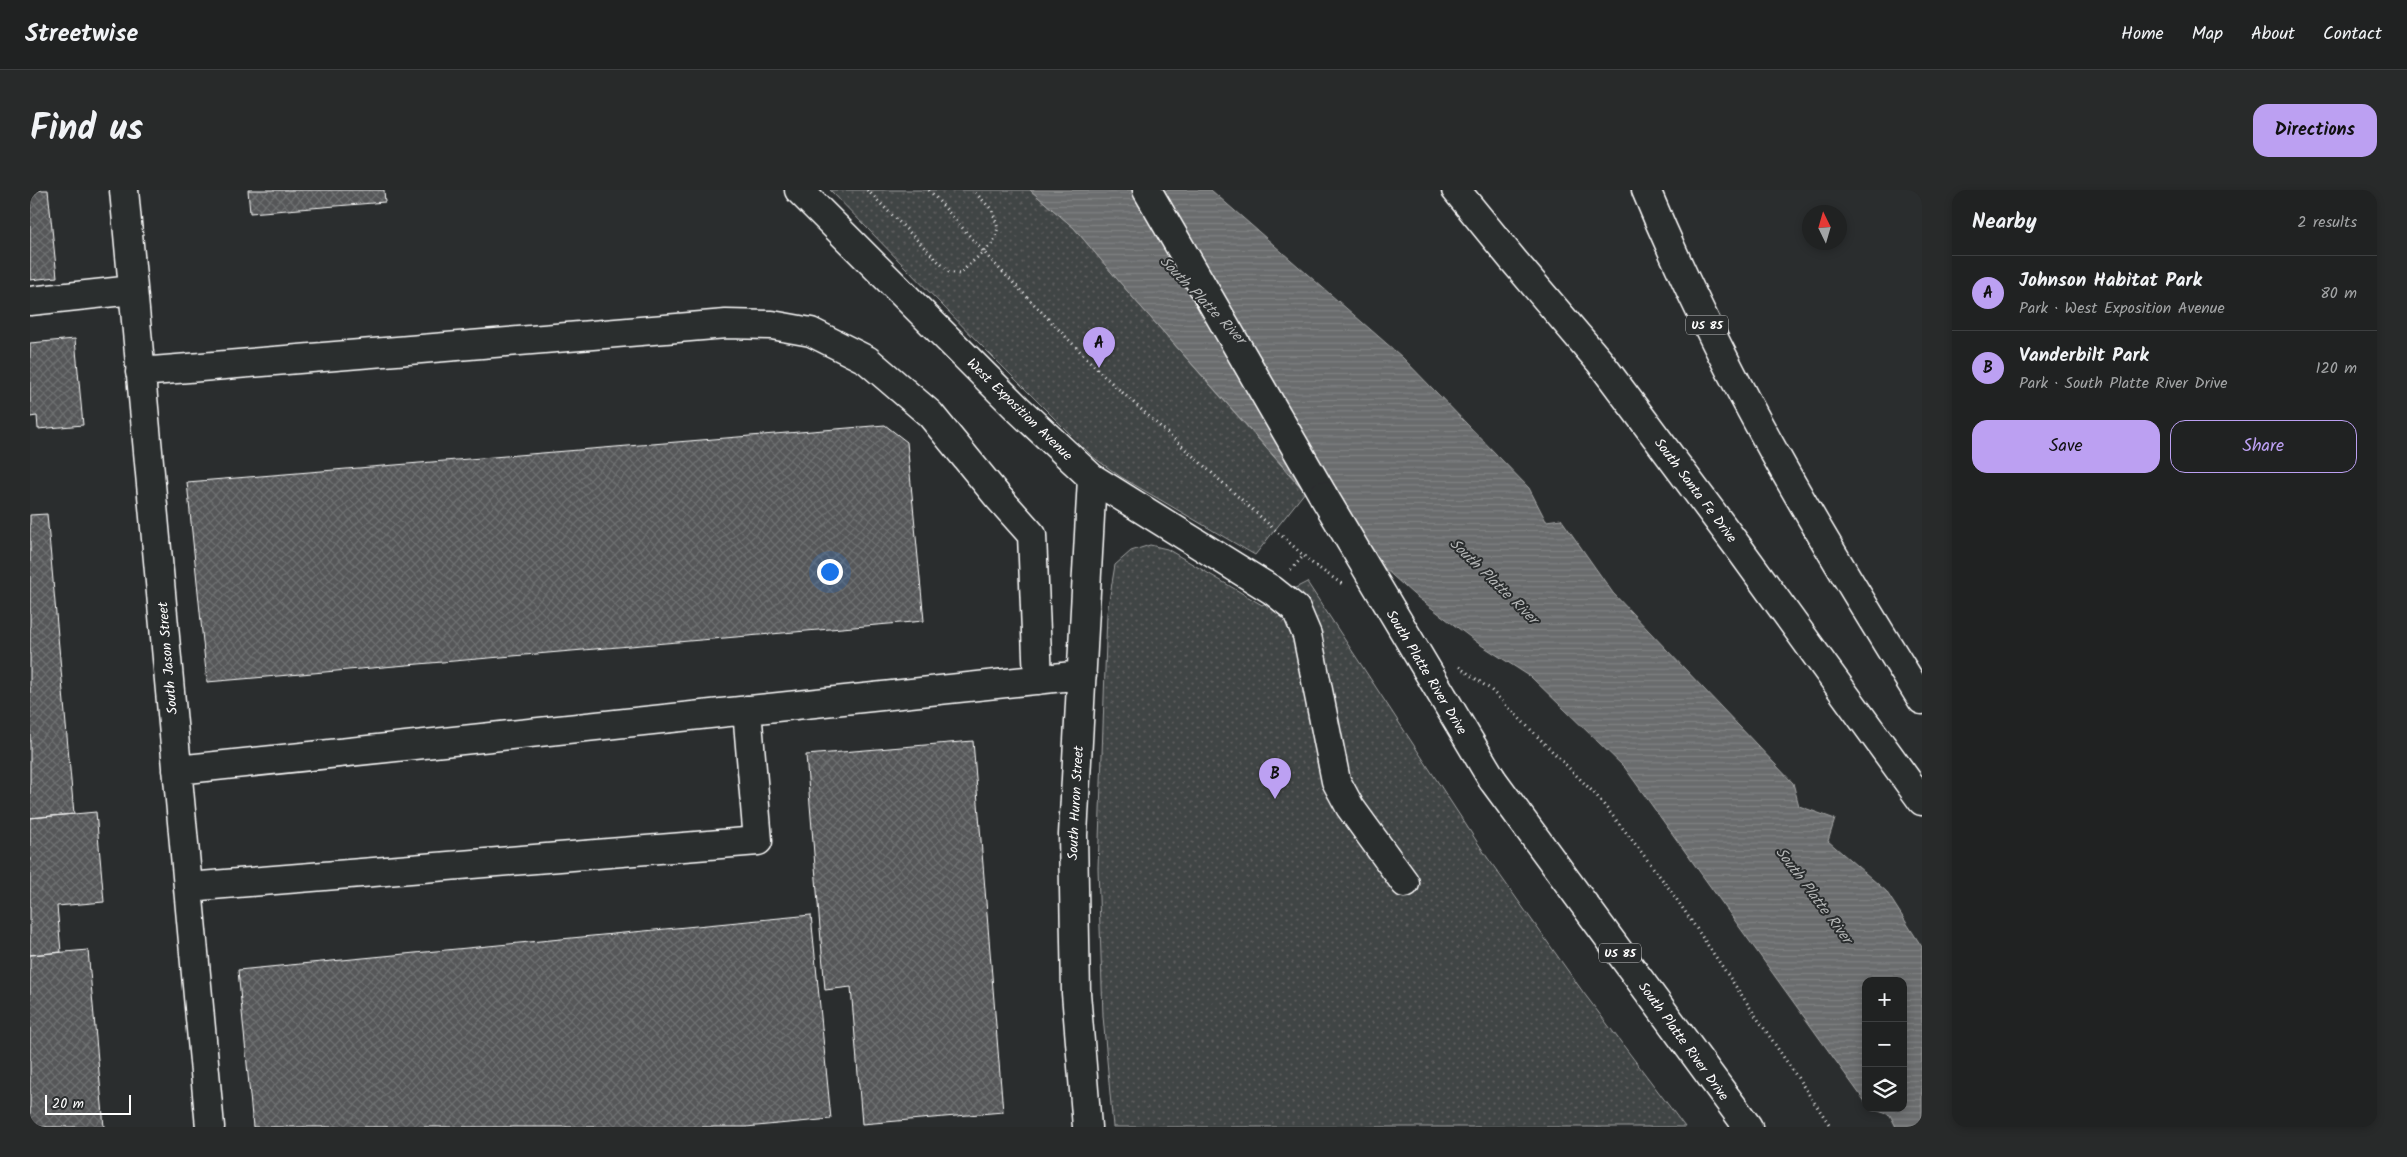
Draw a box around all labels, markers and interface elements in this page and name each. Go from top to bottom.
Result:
text: Streetwise [25,15,138,54]
text: Home [2121,20,2164,49]
text: Map [2192,20,2223,49]
text: About [2251,20,2295,49]
text: Contact [2323,20,2382,49]
text: Find us [30,102,143,158]
button: Directions [2253,104,2377,157]
north arrow [1802,205,1847,250]
text: Nearby [1972,206,2037,239]
text: 2 results [2297,210,2357,235]
water label: South Platte River [1154,251,1253,353]
text: Johnson Habitat Park [2019,266,2202,296]
text: A [1983,281,1993,306]
text: 80 m [2320,281,2357,306]
text: Park · West Exposition Avenue [2019,296,2225,321]
road number: US 85 [1686,316,1728,334]
pin: A [1083,327,1115,368]
text: Vanderbilt Park [2019,341,2149,371]
street label: West Exposition Avenue [961,353,1078,467]
text: B [1983,356,1993,381]
text: 120 m [2316,356,2357,381]
text: Park · South Platte River Drive [2019,371,2228,396]
button: Save [1972,420,2160,473]
button: Share [2170,420,2357,473]
street label: South Santa Fe Drive [1648,433,1742,548]
water label: South Platte River [1443,533,1545,633]
your location [817,559,843,585]
street label: South Jason Street [152,600,184,715]
street label: South Platte River Drive [1380,606,1473,740]
street label: South Huron Street [1062,745,1090,861]
pin: B [1259,758,1291,799]
water label: South Platte River [1769,842,1859,951]
road number: US 85 [1599,944,1641,962]
street label: South Platte River Drive [1632,977,1734,1106]
map controls [1862,977,1907,1112]
button: + [1862,977,1907,1022]
button: − [1862,1022,1907,1067]
button: layers [1862,1067,1907,1112]
scale bar [45,1092,131,1115]
text: 20 m [52,1093,84,1115]

